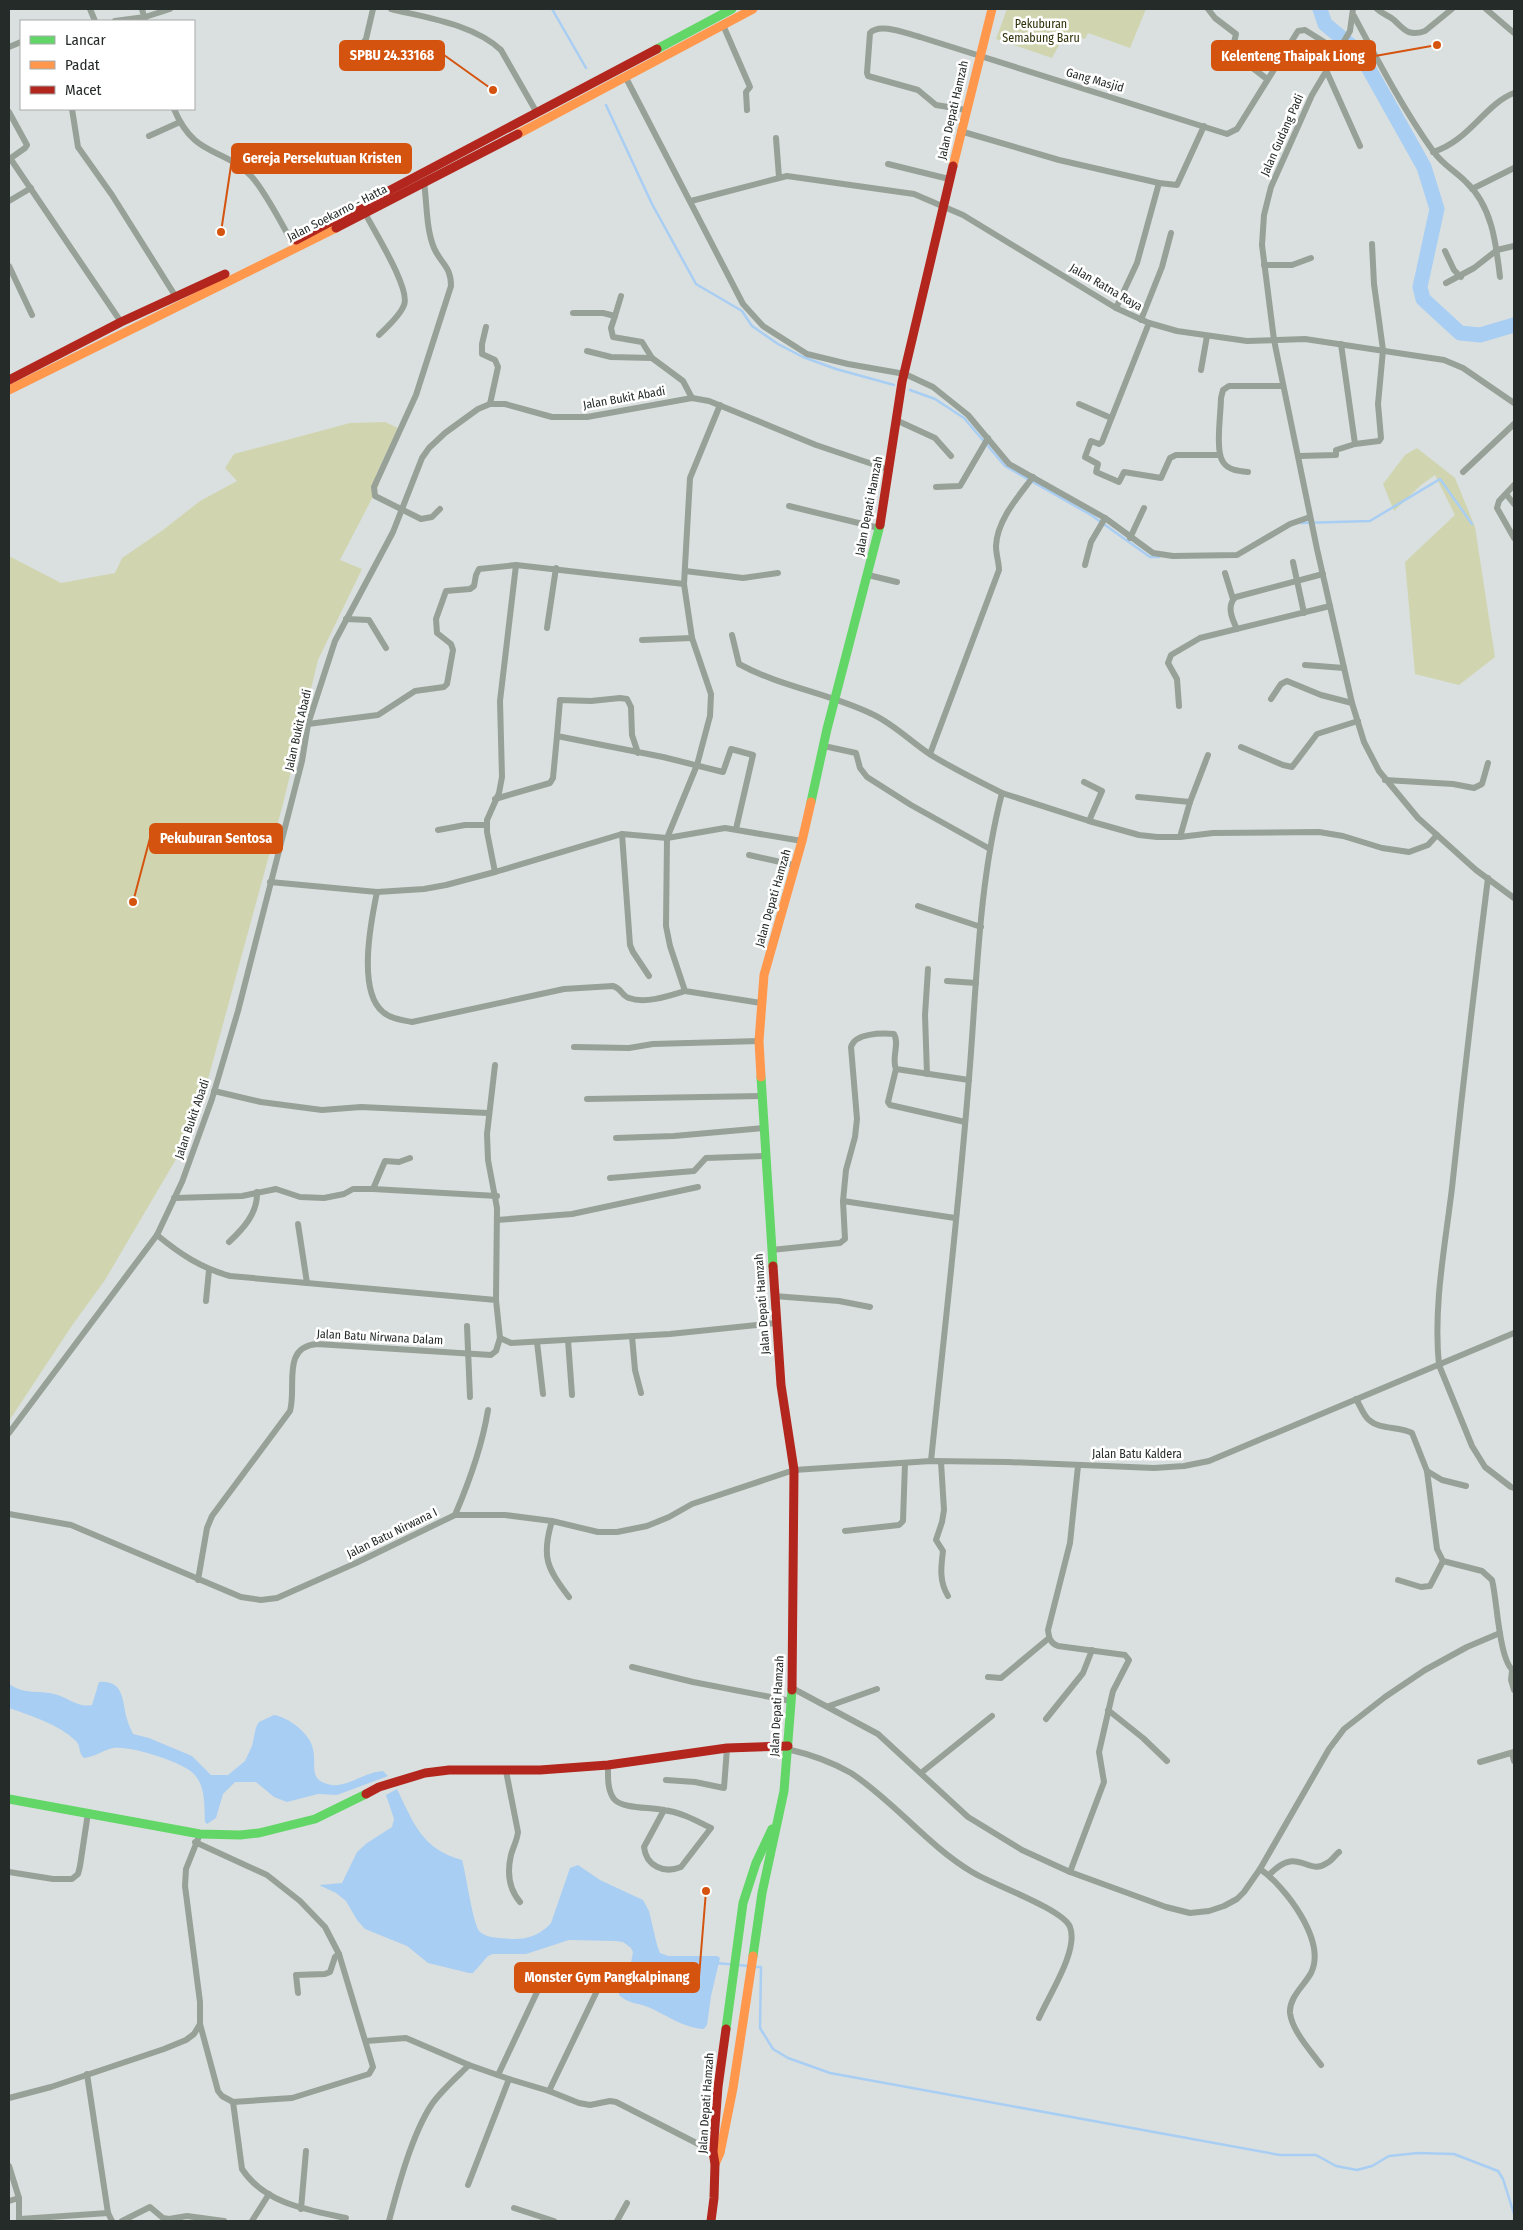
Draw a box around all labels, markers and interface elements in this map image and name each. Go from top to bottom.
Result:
park label: Pekuburan Semabung Baru [1002,17,1080,45]
legend [20,20,195,110]
text: Lancar [65,31,106,49]
callout: SPBU 24.33168 [340,41,444,70]
callout: Kelenteng Thaipak Liong [1212,41,1375,70]
text: SPBU 24.33168 [350,47,435,64]
text: Kelenteng Thaipak Liong [1221,48,1365,65]
text: Padat [65,56,100,74]
street label: Jalan Depati Hamzah [935,59,971,161]
street label: Gang Masjid [1064,65,1126,95]
text: Macet [65,81,102,99]
street label: Jalan Gudang Padi [1258,92,1306,178]
callout: Gereja Persekutuan Kristen [232,144,411,173]
text: Gereja Persekutuan Kristen [243,150,401,167]
street label: Jalan Soekarno - Hatta [285,182,389,244]
street label: Jalan Ratna Raya [1067,261,1145,314]
street label: Jalan Bukit Abadi [582,384,666,412]
street label: Jalan Depati Hamzah [852,455,886,557]
street label: Jalan Bukit Abadi [282,688,314,772]
callout: Pekuburan Sentosa [150,824,282,853]
text: Pekuburan Sentosa [160,830,272,847]
street label: Jalan Depati Hamzah [752,847,794,949]
street label: Jalan Bukit Abadi [172,1077,212,1161]
street label: Jalan Depati Hamzah [751,1253,773,1355]
street label: Jalan Batu Nirwana Dalam [316,1327,444,1347]
street label: Jalan Batu Kaldera [1092,1447,1182,1461]
street label: Jalan Batu Nirwana I [344,1505,440,1561]
street label: Jalan Depati Hamzah [767,1655,787,1757]
callout: Monster Gym Pangkalpinang [515,1963,699,1992]
text: Monster Gym Pangkalpinang [525,1969,690,1986]
street label: Jalan Depati Hamzah [695,2052,717,2154]

